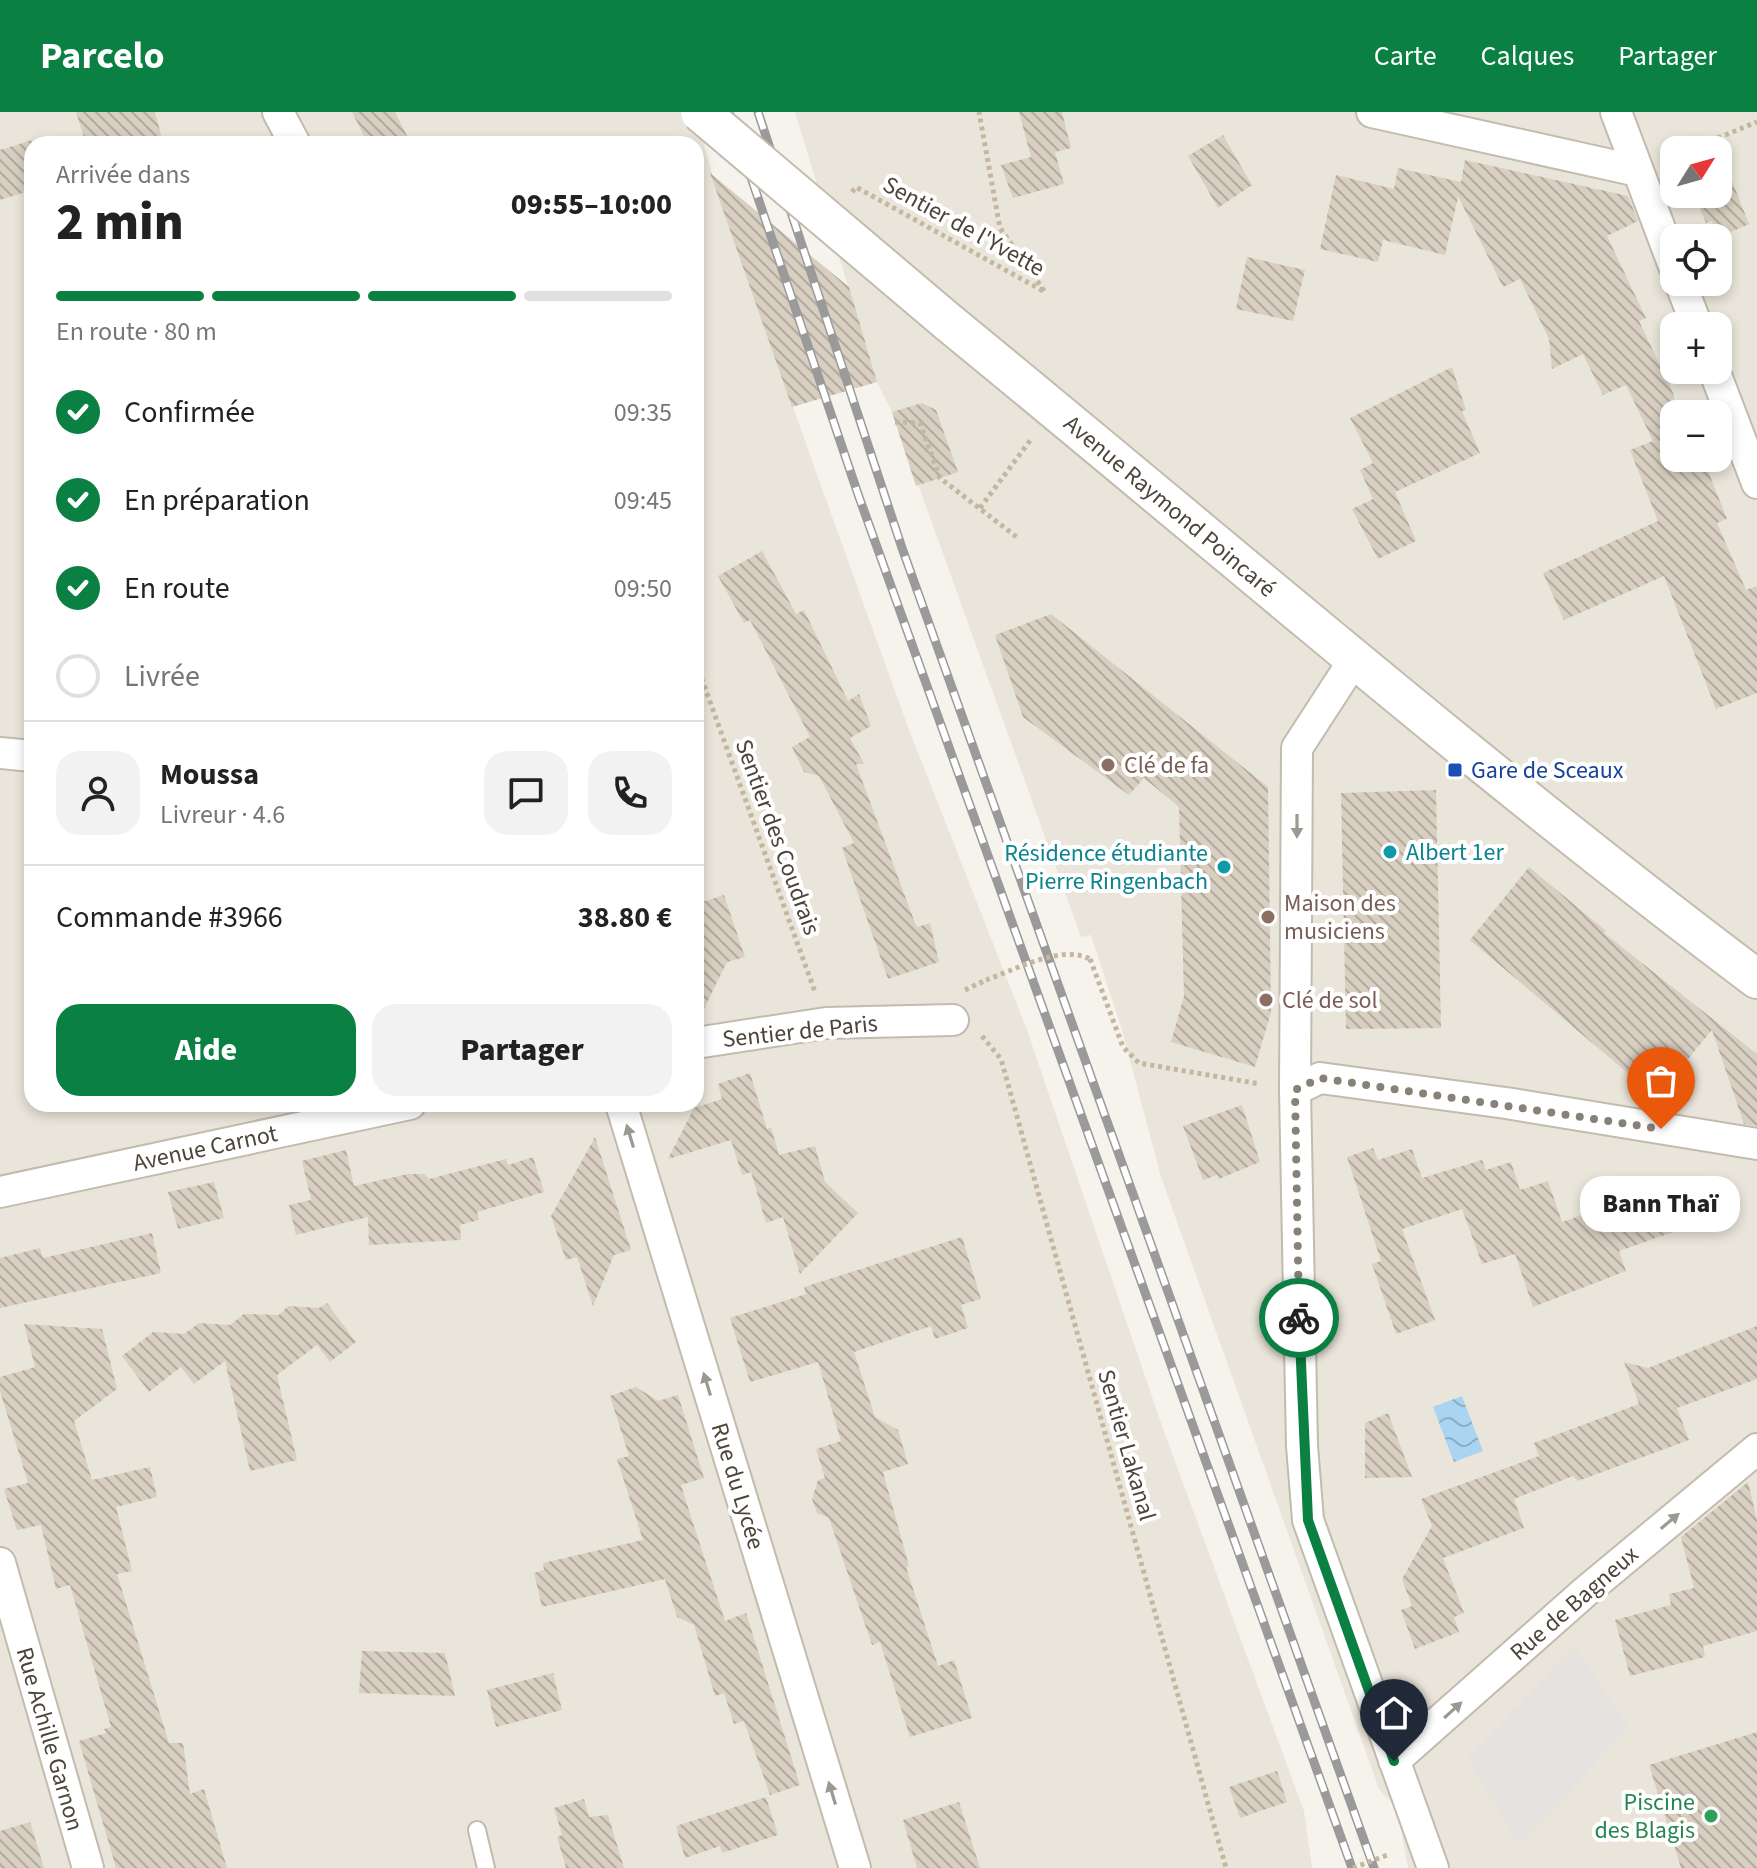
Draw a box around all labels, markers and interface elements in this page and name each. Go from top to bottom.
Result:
text: Parcelo [40,29,165,83]
text: Carte [1374,36,1437,76]
text: Calques [1481,36,1574,76]
text: Partager [1618,36,1717,76]
north arrow [1660,136,1732,208]
map controls [1660,136,1732,472]
text: Arrivée dans [56,156,190,193]
street label: Sentier de l'Yvette [876,167,1051,285]
text: 09:55–10:00 [511,183,672,226]
text: 2 min [56,186,184,260]
button: locate [1660,224,1732,296]
button: + [1660,312,1732,384]
text: En route · 80 m [56,313,217,350]
icon: check [56,390,100,434]
text: Confirmée [124,391,255,434]
text: 09:35 [614,394,672,431]
button: − [1660,400,1732,472]
street label: Avenue Raymond Poincaré [1056,407,1283,606]
icon: check [56,478,100,522]
text: En préparation [124,479,310,522]
text: 09:45 [614,482,672,519]
icon: check [56,566,100,610]
text: En route [124,567,230,610]
text: 09:50 [614,570,672,607]
text: Livrée [124,655,200,698]
street label: Sentier des Coudrais [726,734,829,940]
place label: Clé de fa [1124,748,1209,783]
button: person [56,751,140,835]
button: chat [484,751,568,835]
button: phone [588,751,672,835]
text: Moussa [160,753,259,796]
place label: Gare de Sceaux [1471,753,1624,788]
marker: Clé de fa [1099,756,1117,774]
marker: Gare de Sceaux [1446,761,1464,779]
text: Livreur · 4.6 [160,796,285,833]
one-way arrow [1290,814,1303,839]
place label: Albert 1er [1406,835,1504,870]
place label: Résidence étudiante Pierre Ringenbach [1004,836,1208,899]
marker: Albert 1er [1381,843,1399,861]
marker: Résidence étudiante Pierre Ringenbach [1215,858,1233,876]
place label: Maison des musiciens [1284,886,1396,949]
text: Commande #3966 [56,896,283,939]
text: 38.80 € [578,896,672,939]
marker: Maison des musiciens [1259,908,1277,926]
place label: Clé de sol [1282,983,1378,1018]
marker: Clé de sol [1257,991,1275,1009]
button: Aide [56,1004,356,1096]
button: Partager [372,1004,672,1096]
street label: Sentier de Paris [721,1006,879,1057]
pin [1627,1047,1695,1129]
icon: bag [1639,1059,1683,1103]
street label: Avenue Carnot [130,1116,281,1181]
one-way arrow [623,1123,636,1147]
callout: Bann Thaï [1581,1177,1741,1233]
text: Bann Thaï [1602,1185,1718,1222]
courier [1259,1278,1339,1358]
icon: bike [1277,1296,1321,1340]
street label: Sentier Lakanal [1088,1365,1165,1525]
one-way arrow [700,1372,712,1396]
street label: Rue du Lycée [702,1419,773,1554]
one-way arrow [1660,1513,1680,1530]
street label: Rue de Bagneux [1502,1537,1647,1669]
street label: Rue Achille Garnon [7,1643,92,1835]
pin [1360,1679,1428,1761]
icon: home [1372,1691,1416,1735]
one-way arrow [1443,1702,1462,1720]
one-way arrow [825,1781,838,1805]
place label: Piscine des Blagis [1595,1785,1695,1848]
marker: Piscine des Blagis [1702,1807,1720,1825]

